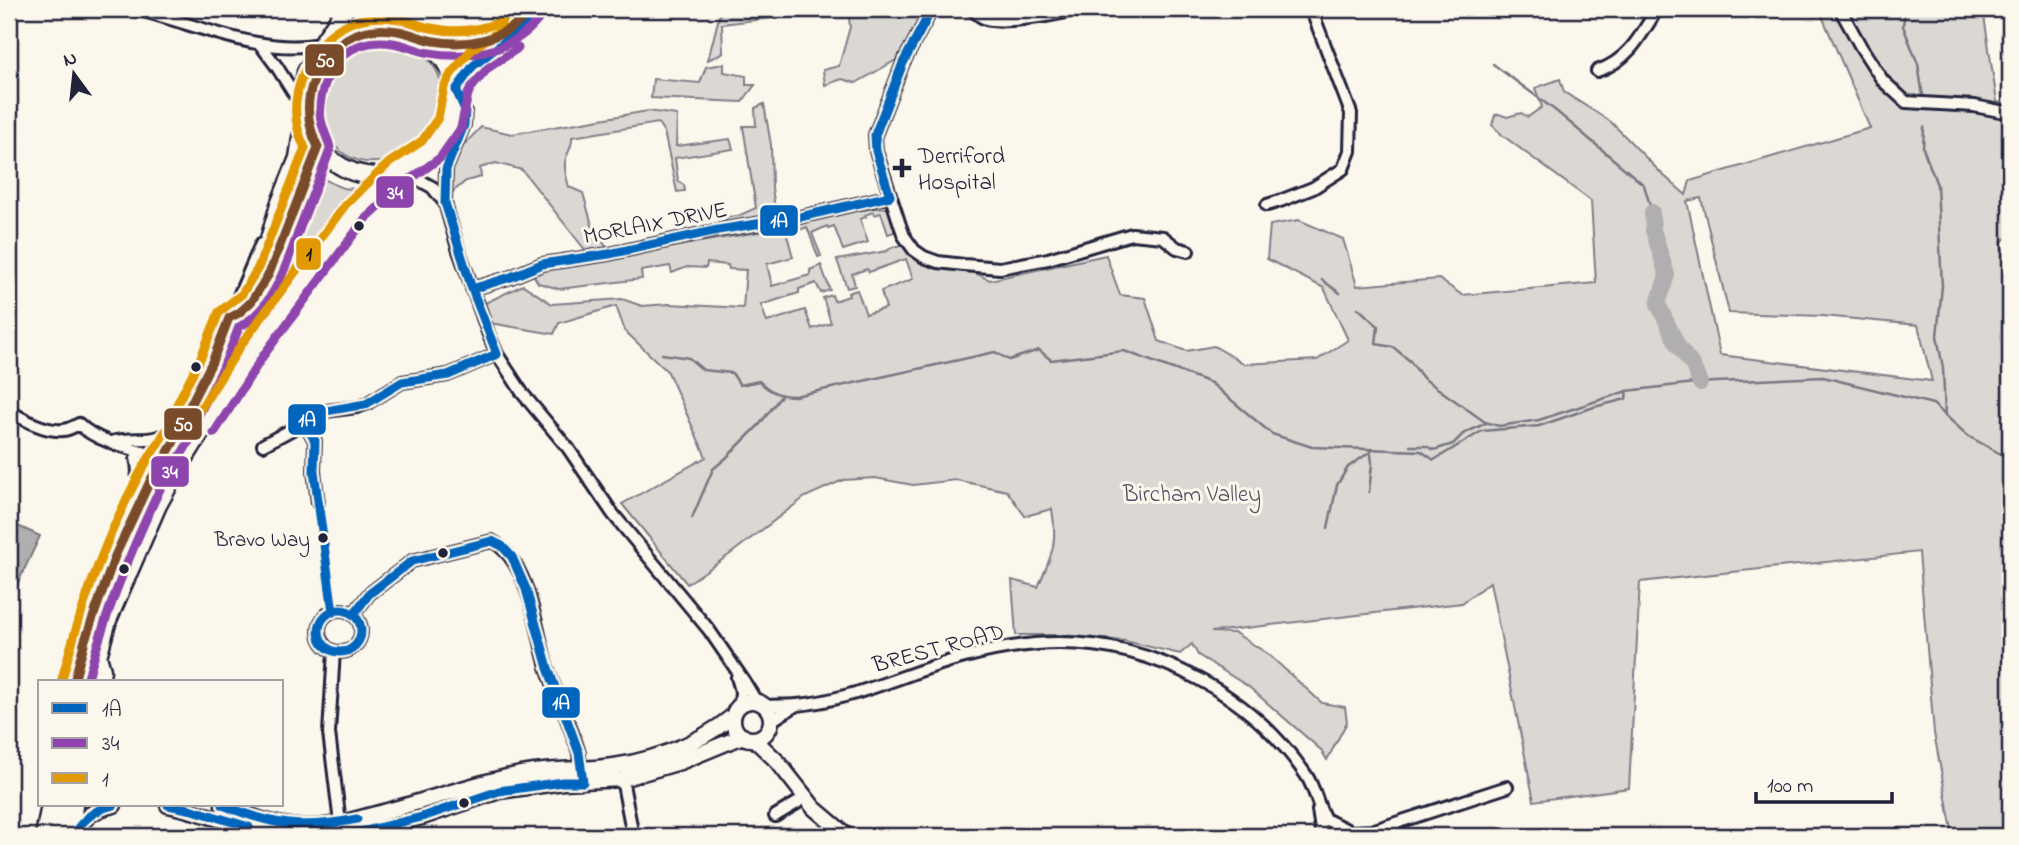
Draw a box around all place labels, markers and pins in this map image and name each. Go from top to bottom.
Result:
place label: Derriford Hospital [917,141,1005,200]
marker: Derriford Hospital [892,158,912,178]
unlabelled marker [352,219,366,233]
unlabelled marker [189,360,203,374]
place label: Bravo Way [213,526,310,558]
marker: Bravo Way [316,531,330,545]
unlabelled marker [436,546,450,560]
unlabelled marker [117,562,131,576]
unlabelled marker [457,796,471,810]

